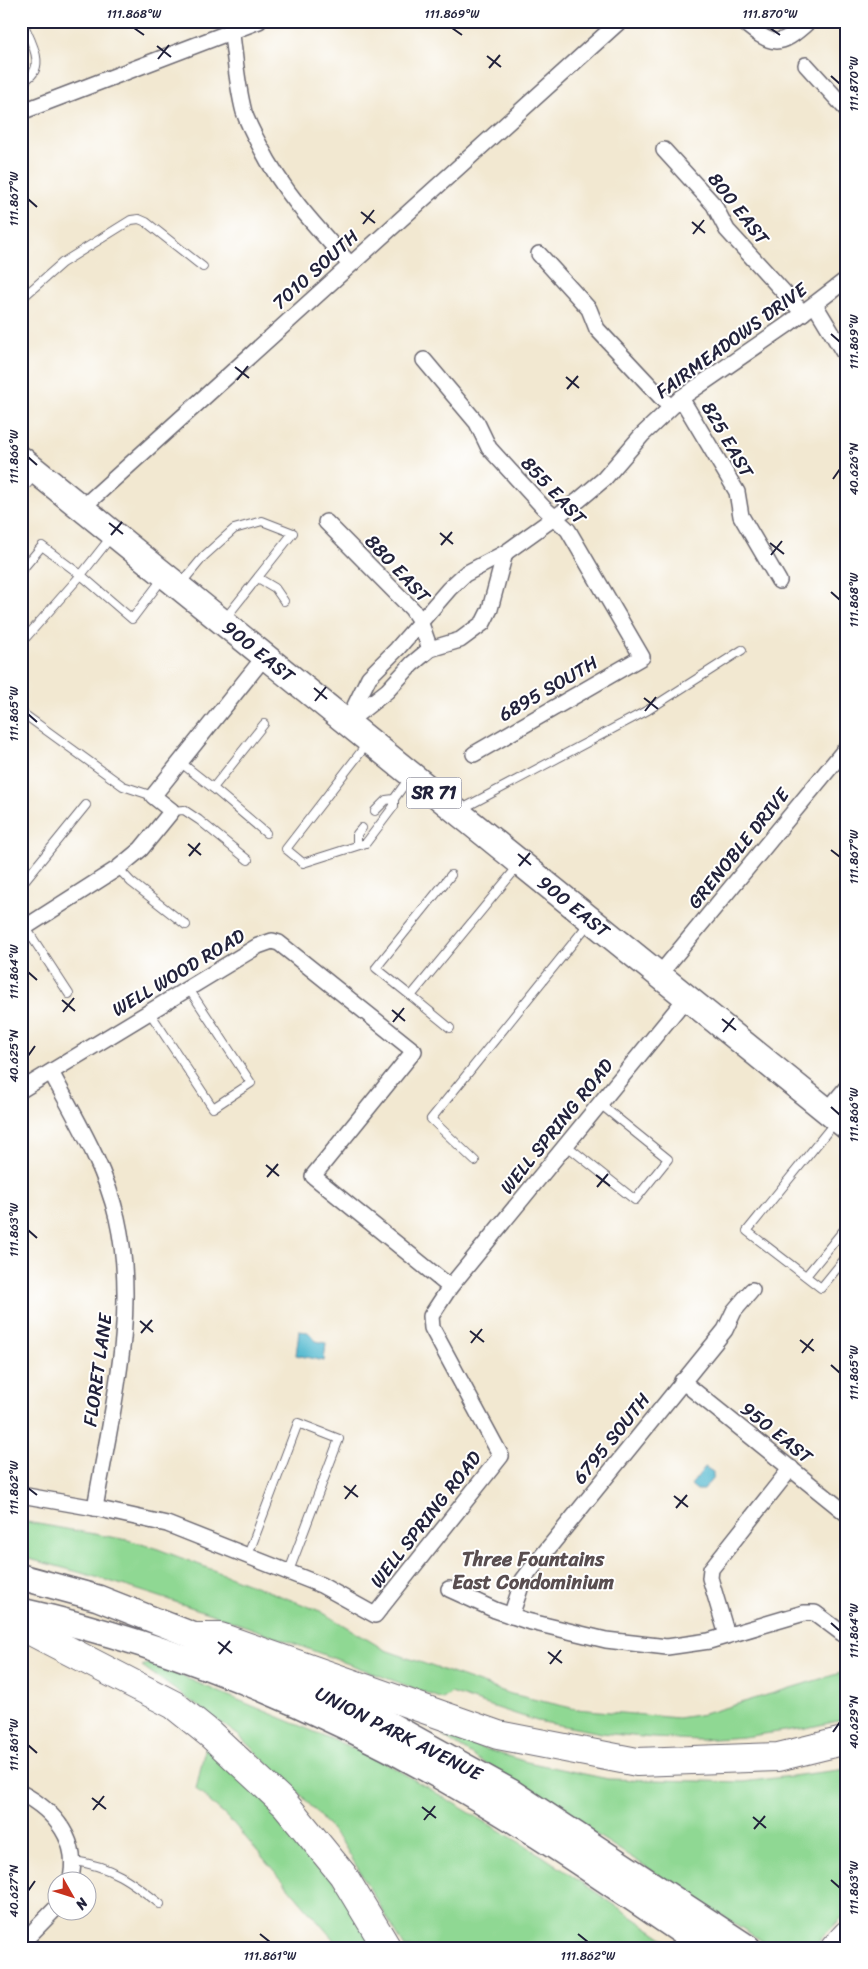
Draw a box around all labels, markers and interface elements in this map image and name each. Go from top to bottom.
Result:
text: 111.868°W [107,3,162,25]
text: 111.869°W [425,3,480,25]
text: 111.870°W [742,3,798,25]
text: 111.870°W [843,56,865,112]
street label: 800 EAST [699,165,778,253]
text: 111.867°W [3,171,25,226]
street label: 7010 SOUTH [264,221,367,318]
street label: FAIRMEADOWS DRIVE [648,273,815,407]
text: 111.869°W [843,314,865,369]
street label: 825 EAST [692,395,763,485]
text: 111.866°W [3,429,25,484]
text: 40.626°N [843,442,865,495]
street label: 855 EAST [513,448,595,533]
street label: 880 EAST [357,526,439,611]
text: 111.868°W [843,572,865,627]
street label: 900 EAST [215,612,303,692]
street label: 6895 SOUTH [492,646,604,730]
text: 111.865°W [3,686,25,741]
road number: SR 71 [406,778,462,808]
street label: GRENOBLE DRIVE [679,779,799,916]
text: 111.867°W [843,829,865,884]
street label: 900 EAST [530,867,618,947]
street label: WELL WOOD ROAD [105,919,252,1025]
text: 111.864°W [3,944,25,1000]
text: 40.625°N [3,1029,25,1083]
street label: WELL SPRING ROAD [491,1051,622,1202]
text: 111.866°W [843,1087,865,1142]
text: 111.863°W [3,1202,25,1257]
street label: FLORET LANE [73,1310,122,1429]
text: 111.865°W [843,1345,865,1400]
street label: 6795 SOUTH [564,1385,659,1491]
street label: 950 EAST [733,1393,821,1473]
street label: WELL SPRING ROAD [361,1443,490,1595]
text: 111.862°W [3,1460,25,1515]
district label: Three Fountains East Condominium [452,1542,614,1600]
text: 111.864°W [843,1603,865,1659]
street label: UNION PARK AVENUE [309,1677,490,1791]
text: 40.629°N [843,1695,865,1749]
text: 111.861°W [3,1718,25,1771]
text: 111.863°W [843,1860,865,1915]
text: 40.627°N [3,1864,25,1917]
north arrow [48,1872,98,1922]
text: N [69,1891,95,1916]
text: 111.861°W [244,1945,297,1967]
text: 111.862°W [561,1945,616,1967]

